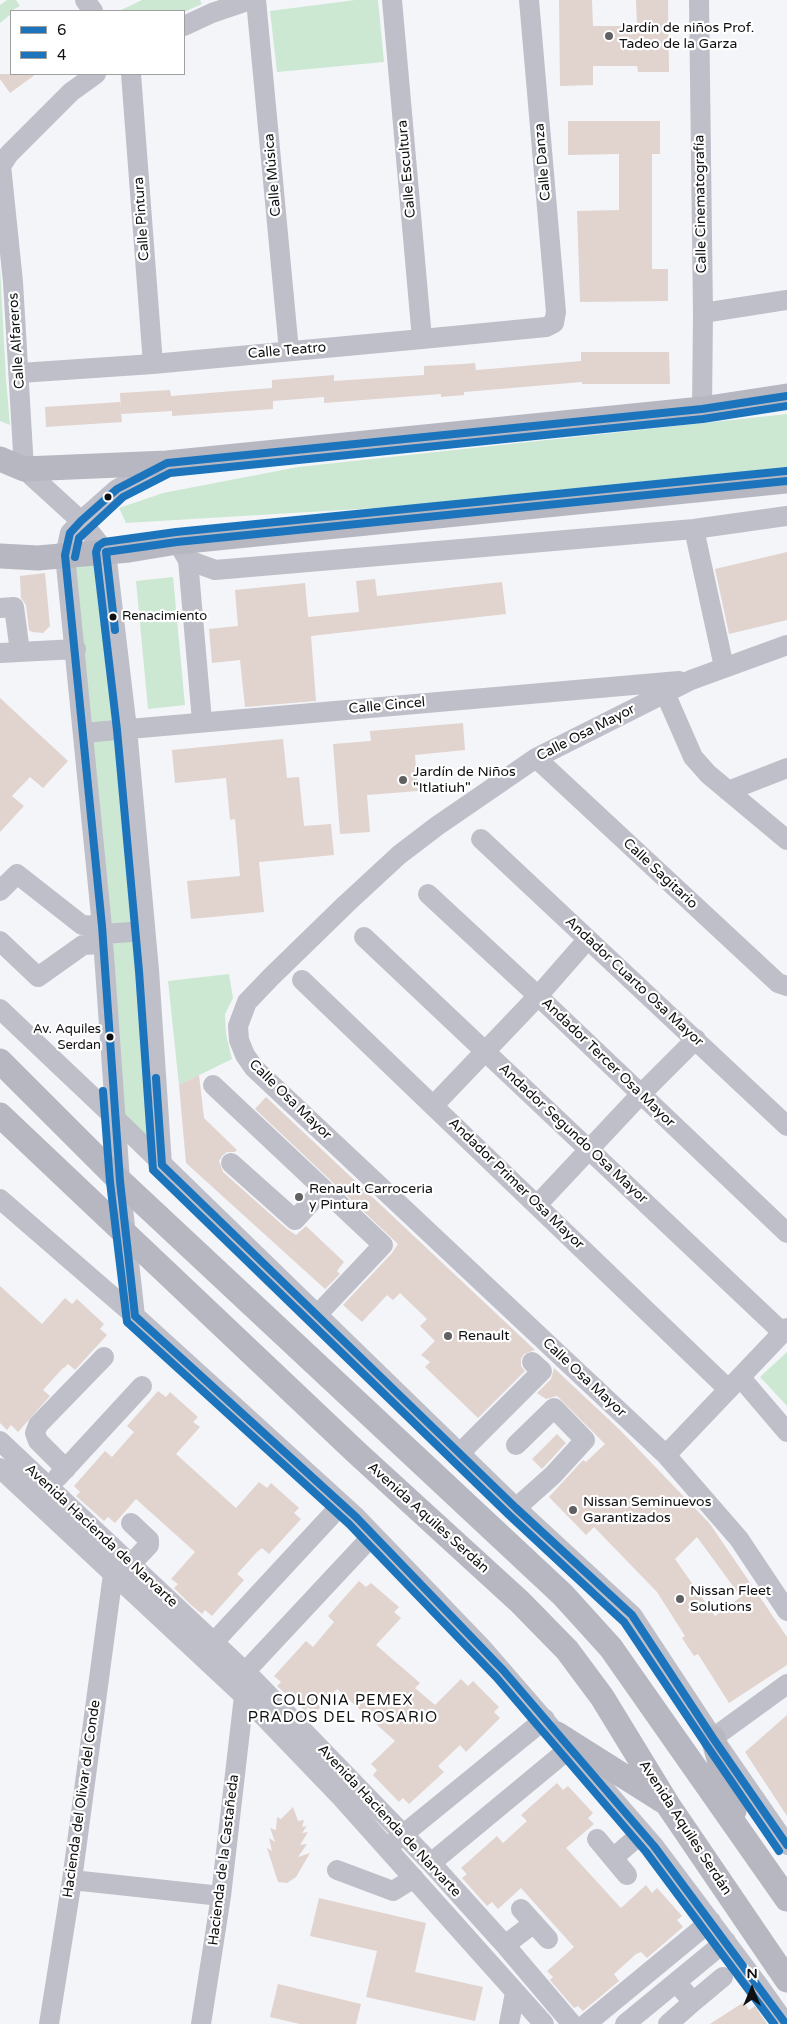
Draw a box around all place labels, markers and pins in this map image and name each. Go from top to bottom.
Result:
place label: Jardín de niños Prof. Tadeo de la Garza [619,20,754,52]
marker: Jardín de niños Prof. Tadeo de la Garza [603,30,615,42]
unlabelled marker [103,492,113,502]
place label: Renacimiento [122,609,207,625]
marker: Renacimiento [108,612,118,622]
place label: Jardín de Niños "Itlatiuh" [413,764,516,796]
marker: Jardín de Niños "Itlatiuh" [397,774,409,786]
place label: Av. Aquiles Serdan [33,1022,101,1053]
marker: Av. Aquiles Serdan [105,1032,115,1042]
place label: Renault Carroceria y Pintura [309,1181,433,1214]
marker: Renault Carroceria y Pintura [293,1191,305,1203]
place label: Renault [458,1328,510,1344]
marker: Renault [442,1330,454,1342]
place label: Nissan Seminuevos Garantizados [583,1494,711,1526]
marker: Nissan Seminuevos Garantizados [567,1504,579,1516]
place label: Nissan Fleet Solutions [690,1583,771,1615]
marker: Nissan Fleet Solutions [674,1593,686,1605]

